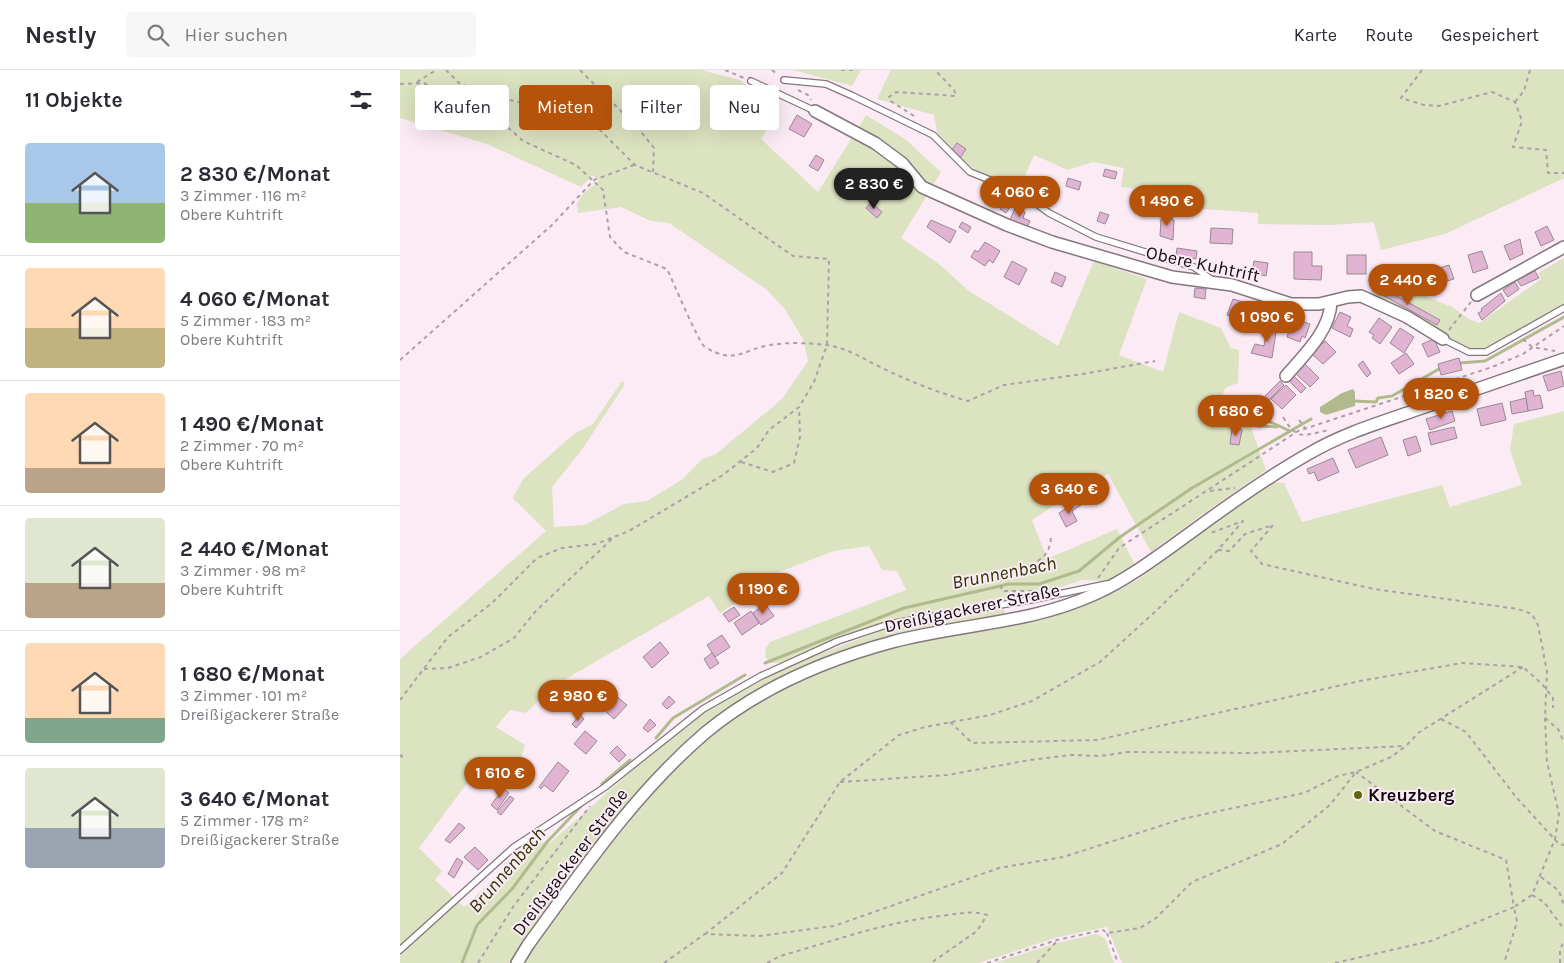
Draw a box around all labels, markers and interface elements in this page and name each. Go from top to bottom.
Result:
search box [126,12,476,57]
text: Nestly [25,21,96,49]
icon: search [144,21,172,49]
text: Hier suchen [184,24,288,46]
text: Karte [1294,24,1337,46]
text: Route [1365,24,1413,46]
text: Gespeichert [1441,24,1539,46]
chip: Kaufen [415,85,509,130]
chip: Mieten [519,85,612,130]
chip: Filter [622,85,700,130]
chip: Neu [710,85,779,130]
icon: filters [347,86,375,114]
text: 11 Objekte [25,88,123,112]
text: 2 830 €/Monat [180,162,330,186]
icon: home [65,163,125,223]
pin: 2 830 € [828,168,920,210]
text: 2 830 € [845,174,903,193]
pin: 4 060 € [974,176,1066,218]
text: 4 060 € [991,182,1049,201]
pin: 1 490 € [1121,184,1213,227]
text: 3 Zimmer · 116 m² [180,186,307,205]
text: 1 490 € [1140,191,1194,210]
text: Obere Kuhtrift [180,205,283,224]
street label: Obere Kuhtrift [1144,241,1262,287]
pin: 2 440 € [1362,264,1454,306]
text: 2 440 € [1379,270,1437,289]
text: 4 060 €/Monat [180,287,330,311]
icon: home [65,288,125,348]
pin: 1 090 € [1221,300,1313,343]
text: 1 090 € [1240,307,1294,326]
text: 5 Zimmer · 183 m² [180,311,311,330]
text: Obere Kuhtrift [180,330,283,349]
pin: 1 820 € [1395,378,1487,420]
text: 1 820 € [1414,384,1468,403]
pin: 1 680 € [1190,394,1282,437]
text: 1 680 € [1209,401,1263,420]
text: 1 490 €/Monat [180,412,324,436]
icon: home [65,413,125,473]
text: 2 Zimmer · 70 m² [180,436,304,455]
text: Obere Kuhtrift [180,455,283,474]
pin: 3 640 € [1023,472,1115,515]
text: 3 640 € [1040,479,1098,498]
text: 2 440 €/Monat [180,537,329,561]
icon: home [65,538,125,598]
water label: Brunnenbach [950,552,1058,594]
text: 3 Zimmer · 98 m² [180,561,306,580]
pin: 1 190 € [717,572,809,615]
text: 1 190 € [738,579,788,598]
street label: Dreißigackerer Straße [882,579,1062,637]
text: Obere Kuhtrift [180,580,283,599]
text: 1 680 €/Monat [180,662,325,686]
icon: home [65,663,125,723]
pin: 2 980 € [532,680,624,722]
text: 3 Zimmer · 101 m² [180,686,307,705]
text: 2 980 € [549,686,607,705]
text: Dreißigackerer Straße [180,705,339,724]
pin: 1 610 € [454,756,546,799]
text: 1 610 € [475,763,525,782]
street label: Dreißigackerer Straße [507,784,633,940]
place label: Kreuzberg [1368,784,1455,806]
text: 3 640 €/Monat [180,787,329,811]
icon: home [65,788,125,848]
marker: Kreuzberg [1352,789,1364,801]
text: 5 Zimmer · 178 m² [180,811,309,830]
water label: Brunnenbach [464,823,550,917]
text: Dreißigackerer Straße [180,830,339,849]

